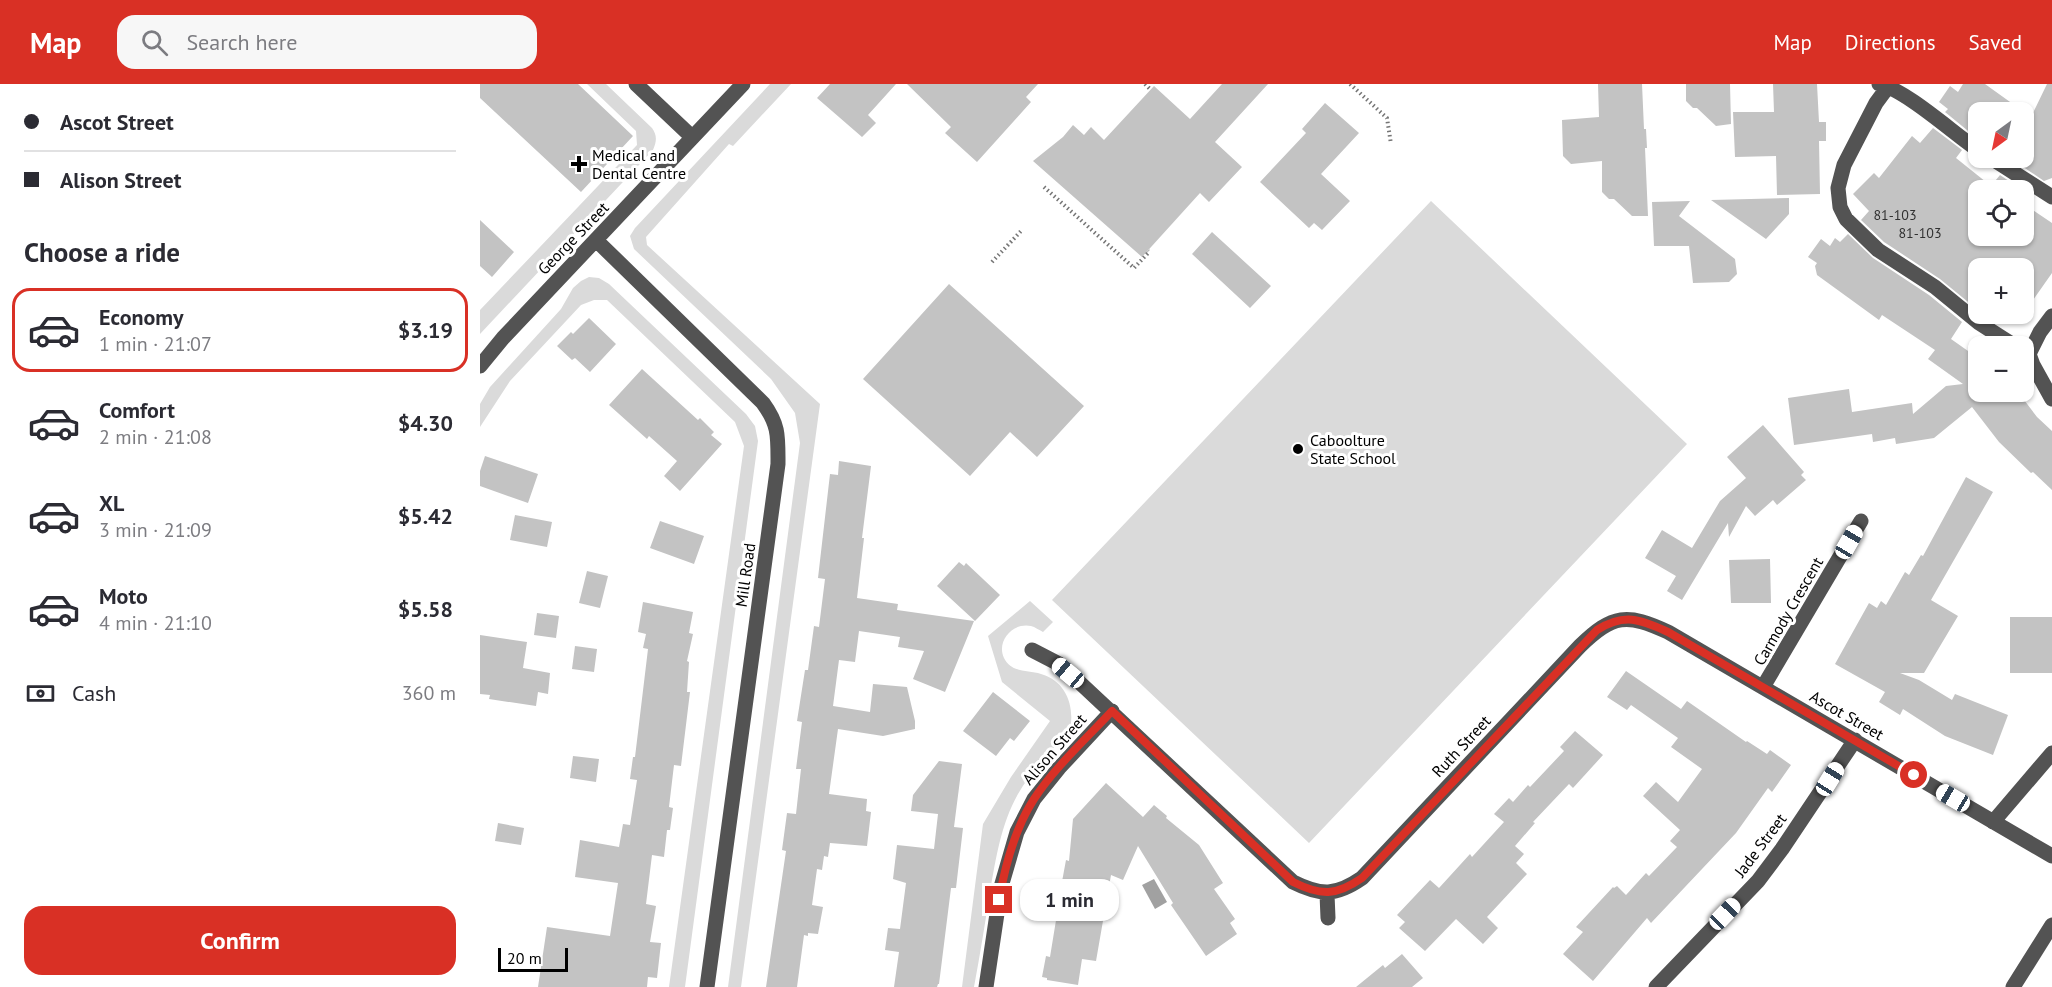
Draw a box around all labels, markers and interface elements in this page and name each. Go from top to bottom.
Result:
search box [117,15,537,69]
text: Map [30,24,81,61]
icon: search [138,26,171,59]
text: Search here [186,28,297,56]
text: Map [1773,29,1812,56]
text: Directions [1845,29,1936,56]
text: Saved [1969,29,2022,56]
north arrow [1968,102,2034,168]
map controls [1968,102,2034,402]
text: Ascot Street [60,108,174,136]
place label: Medical and Dental Centre [592,145,686,183]
marker: Medical and Dental Centre [570,155,588,173]
text: Alison Street [60,166,181,194]
button: locate [1968,180,2034,246]
street label: George Street [533,197,613,279]
house number: 81-103 [1873,206,1917,224]
house number: 81-103 [1898,224,1942,242]
text: Choose a ride [24,235,180,269]
button: + [1968,258,2034,324]
icon: car [27,303,81,357]
text: Economy [99,303,183,331]
text: $3.19 [398,316,453,344]
text: 1 min · 21:07 [99,331,212,357]
button: − [1968,336,2034,402]
icon: car [27,396,81,450]
text: Comfort [99,396,175,424]
text: $4.30 [398,409,453,437]
text: 2 min · 21:08 [99,424,212,450]
place label: Caboolture State School [1310,430,1396,468]
marker: Caboolture State School [1291,442,1305,456]
icon: car [27,489,81,543]
text: XL [99,489,124,517]
text: $5.42 [398,502,453,530]
text: 3 min · 21:09 [99,517,212,543]
car [1832,522,1866,562]
street label: Mill Road [731,542,759,608]
street label: Carmody Crescent [1749,553,1827,669]
icon: car [27,582,81,636]
text: Moto [99,582,148,610]
text: $5.58 [398,595,453,623]
text: 4 min · 21:10 [99,610,212,636]
car [1048,655,1088,691]
icon: cash [24,677,57,710]
text: Cash [72,679,116,707]
text: 360 m [402,680,456,706]
street label: Ascot Street [1806,686,1888,744]
street label: Alison Street [1018,709,1091,789]
street label: Ruth Street [1427,710,1495,781]
car [1813,759,1847,799]
route start [1900,761,1927,788]
car [1933,781,1973,815]
street label: Jade Street [1729,809,1791,882]
callout: 1 min [1020,879,1119,921]
route end [985,886,1012,913]
text: 1 min [1045,887,1094,913]
car [1706,895,1744,933]
button: Confirm [24,906,456,975]
scale bar [498,945,568,972]
text: 20 m [507,948,542,968]

